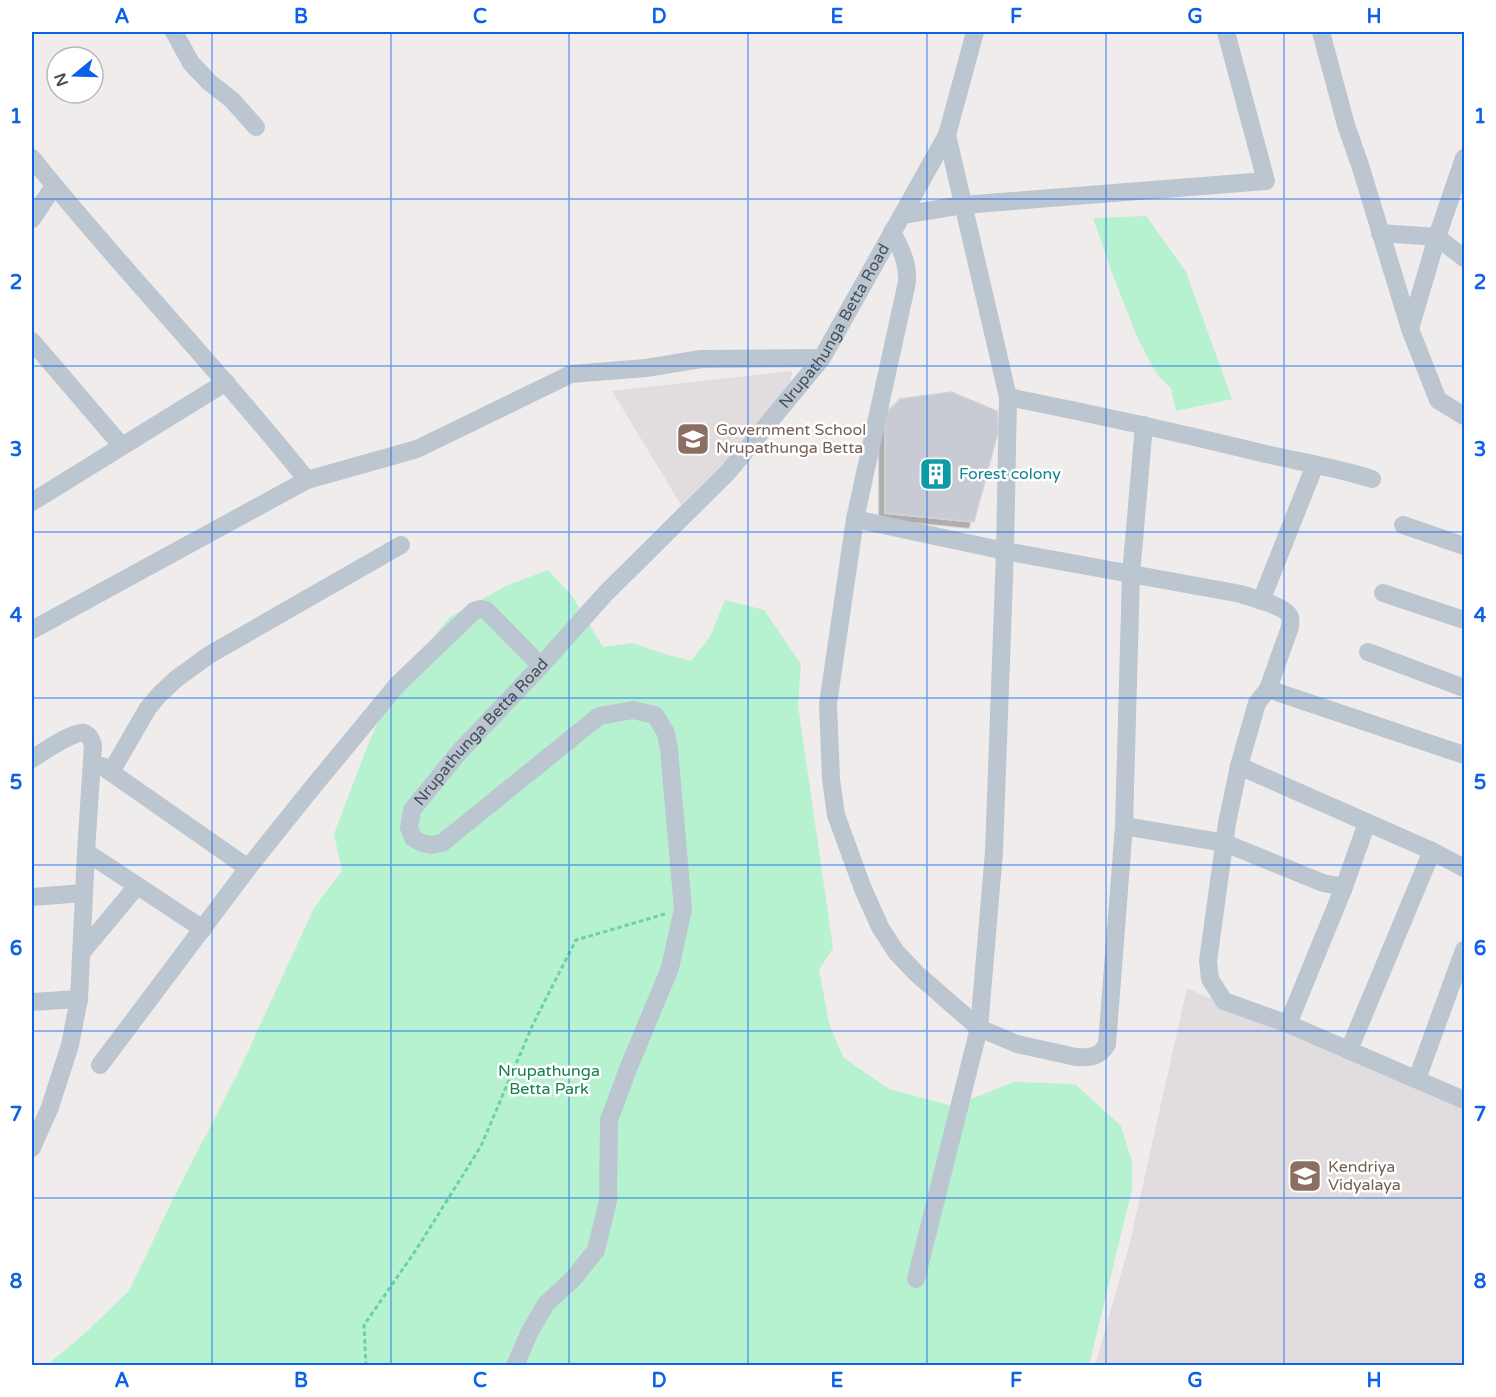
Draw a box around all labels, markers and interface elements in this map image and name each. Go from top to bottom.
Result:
text: A [115,5,130,29]
text: B [294,5,308,29]
text: C [473,5,487,29]
text: D [651,5,667,29]
text: E [831,5,844,29]
text: F [1010,5,1022,29]
text: G [1187,5,1203,29]
text: H [1366,5,1382,29]
north arrow [45,45,105,105]
text: N [50,70,73,89]
text: 1 [10,105,22,129]
text: 1 [1474,105,1486,129]
street label: Nrupathunga Betta Road [775,240,894,413]
text: 2 [10,271,22,295]
text: 2 [1474,271,1486,295]
place label: Government School Nrupathunga Betta [716,420,866,458]
school or university icon: Government School Nrupathunga Betta [675,421,711,457]
text: 3 [10,438,22,462]
text: 3 [1474,438,1486,462]
building icon: Forest colony [918,456,954,492]
place label: Forest colony [959,464,1061,484]
text: 4 [10,604,23,628]
text: 4 [1474,604,1487,628]
street label: Nrupathunga Betta Road [410,654,553,810]
text: 5 [10,771,22,795]
text: 5 [1474,771,1486,795]
text: 6 [10,937,22,961]
text: 6 [1474,937,1486,961]
park label: Nrupathunga Betta Park [498,1061,600,1099]
text: 7 [10,1103,22,1127]
text: 7 [1474,1103,1486,1127]
place label: Kendriya Vidyalaya [1328,1157,1401,1195]
school or university icon: Kendriya Vidyalaya [1287,1158,1323,1194]
text: 8 [10,1270,22,1294]
text: 8 [1474,1270,1486,1294]
text: A [115,1369,130,1393]
text: B [294,1369,308,1393]
text: C [473,1369,487,1393]
text: D [651,1369,667,1393]
text: E [831,1369,844,1393]
text: F [1010,1369,1022,1393]
text: G [1187,1369,1203,1393]
text: H [1366,1369,1382,1393]

